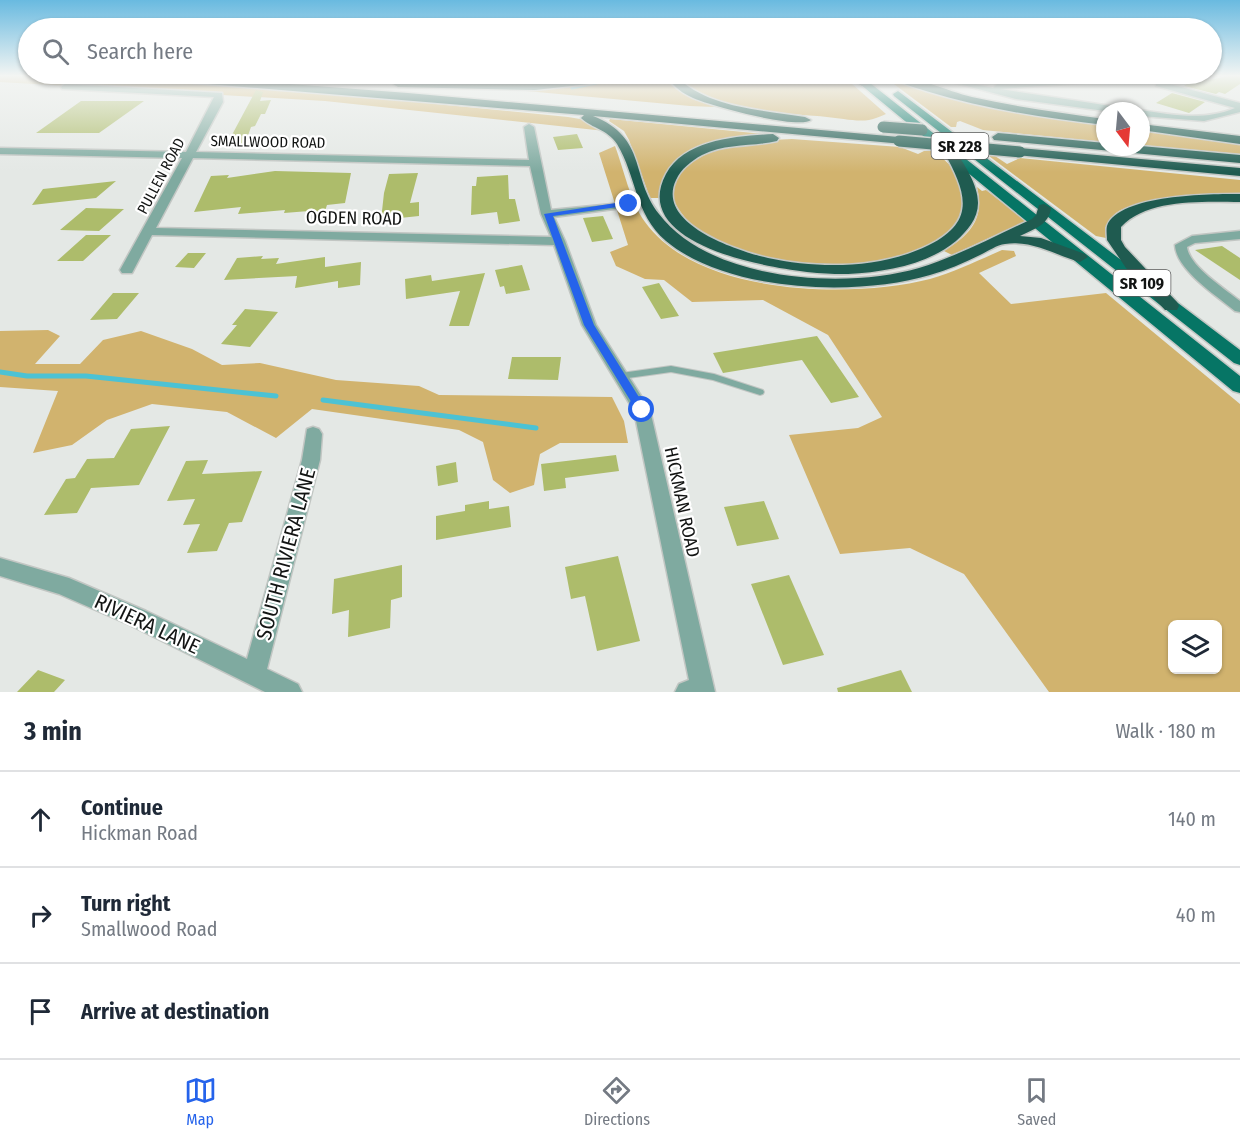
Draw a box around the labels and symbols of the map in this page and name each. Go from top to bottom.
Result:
north arrow [1096,102,1150,156]
street label: SMALLWOOD ROAD [210,132,326,152]
road number: SR 228 [932,133,988,159]
street label: PULLEN ROAD [133,135,189,217]
route end [615,190,641,216]
street label: OGDEN ROAD [306,206,402,230]
road number: SR 109 [1114,270,1170,296]
route start [628,396,654,422]
street label: HICKMAN ROAD [660,445,704,559]
street label: SOUTH RIVIERA LANE [251,465,321,643]
street label: RIVIERA LANE [90,588,204,660]

